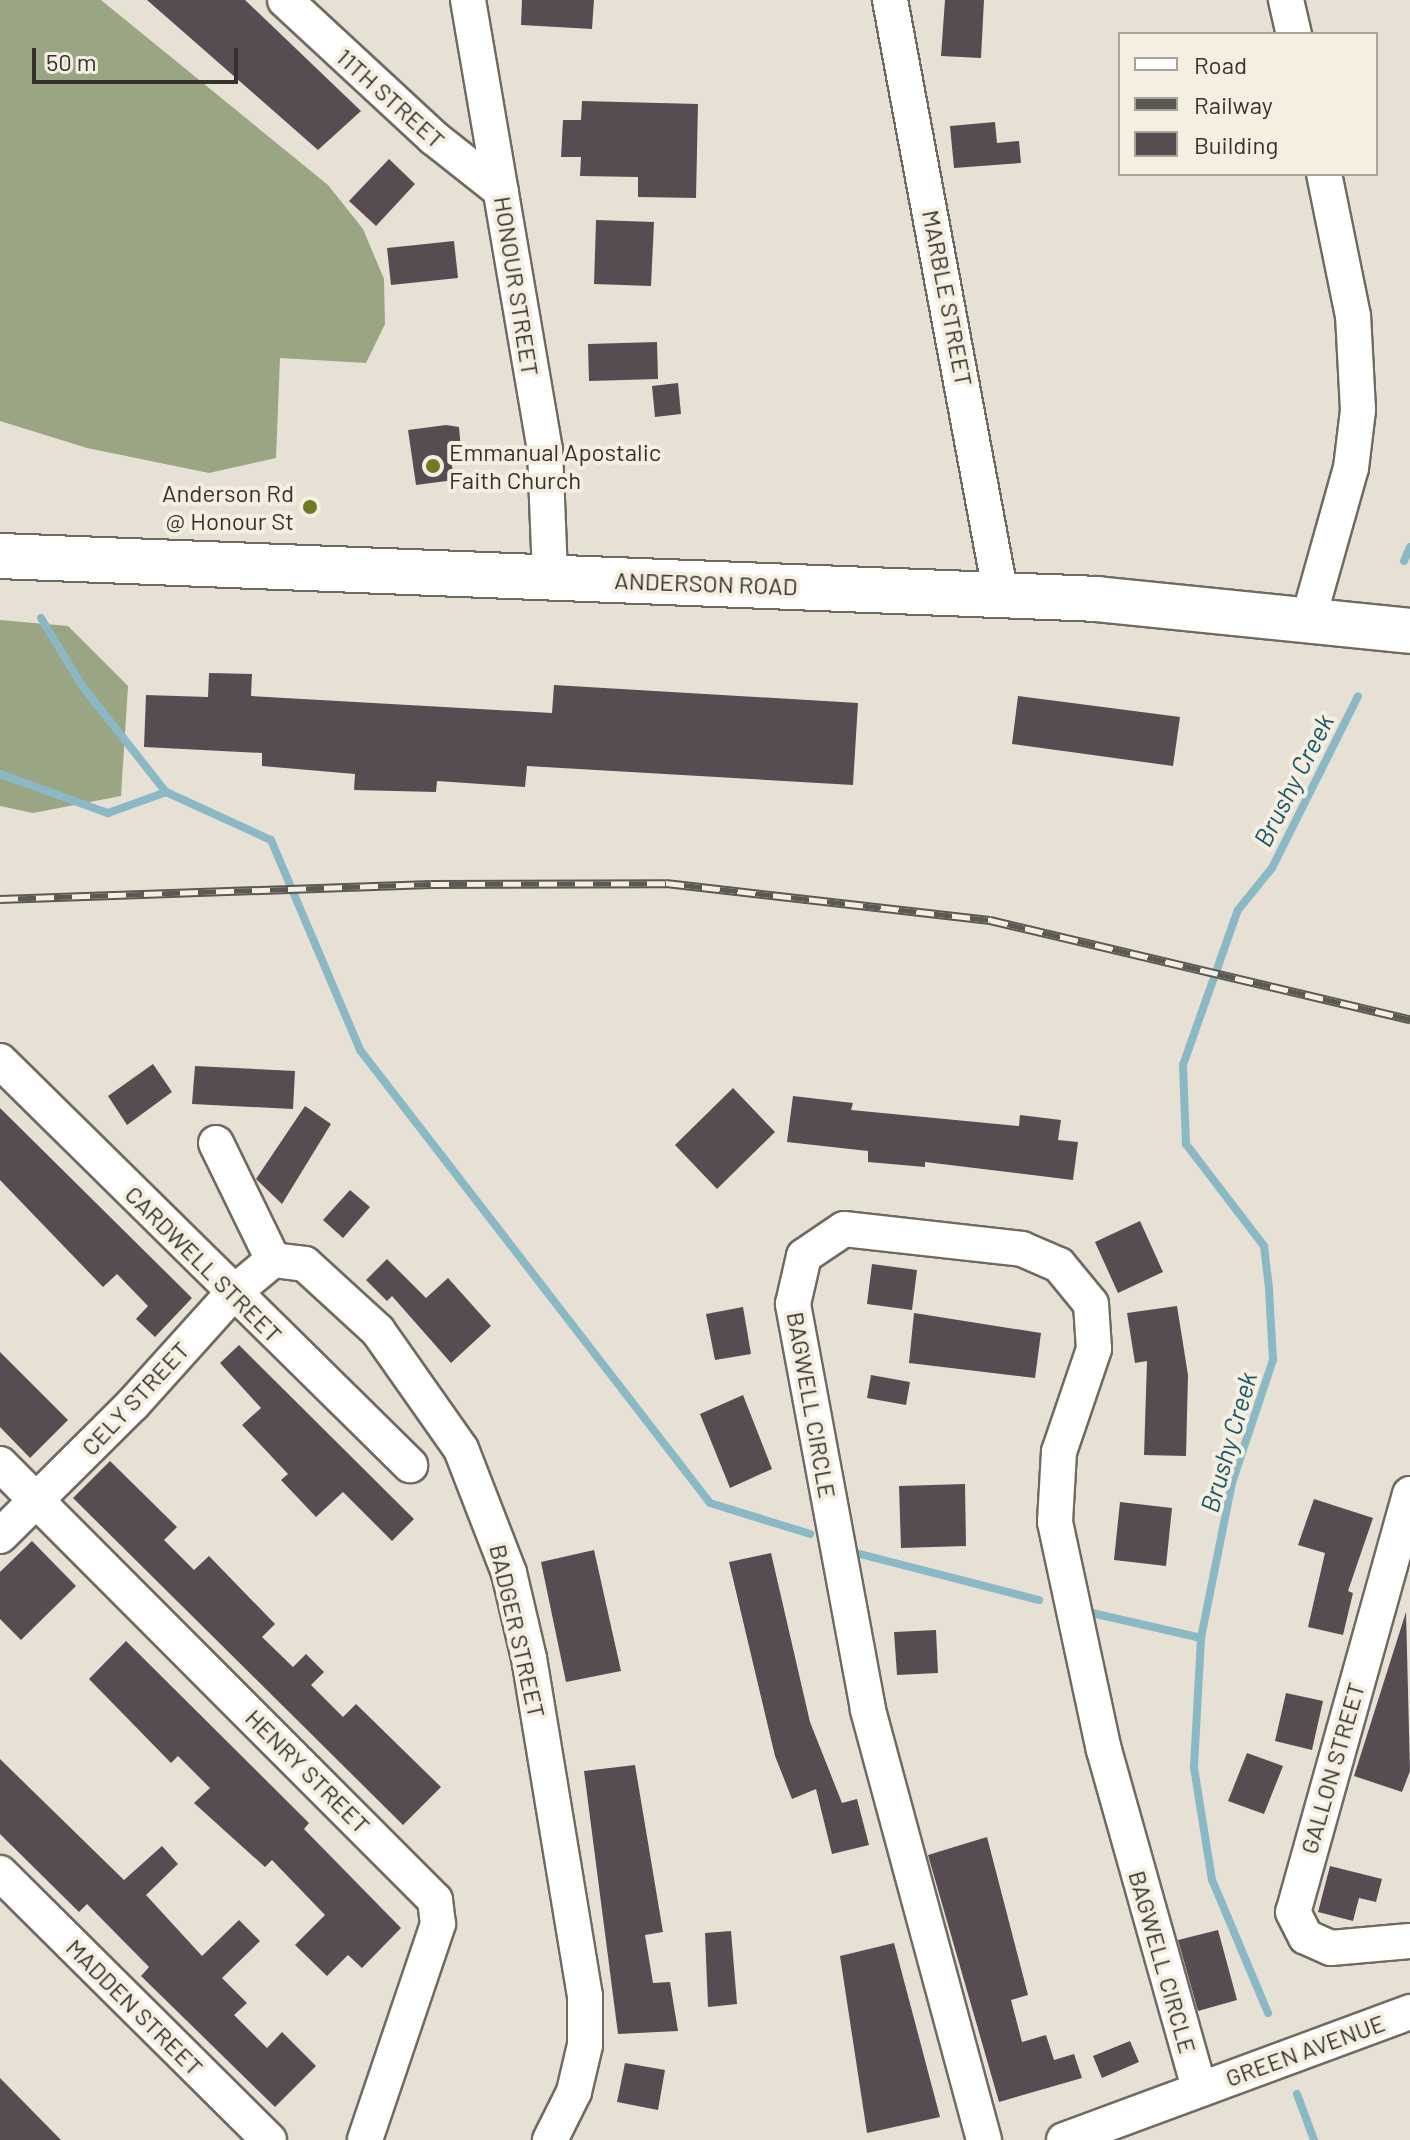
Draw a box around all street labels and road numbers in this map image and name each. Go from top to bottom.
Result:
street label: 11TH STREET [331,42,451,154]
street label: HONOUR STREET [489,194,545,378]
street label: MARBLE STREET [917,207,979,389]
street label: ANDERSON ROAD [614,565,798,601]
street label: CARDWELL STREET [120,1180,288,1348]
street label: BAGWELL CIRCLE [781,1310,843,1500]
street label: CELY STREET [75,1335,195,1461]
street label: BADGER STREET [484,1541,552,1721]
street label: GALLON STREET [1294,1679,1370,1857]
street label: HENRY STREET [240,1703,376,1839]
street label: BAGWELL CIRCLE [1123,1867,1203,2057]
street label: MADDEN STREET [61,1933,209,2081]
street label: GREEN AVENUE [1221,2008,1389,2092]

